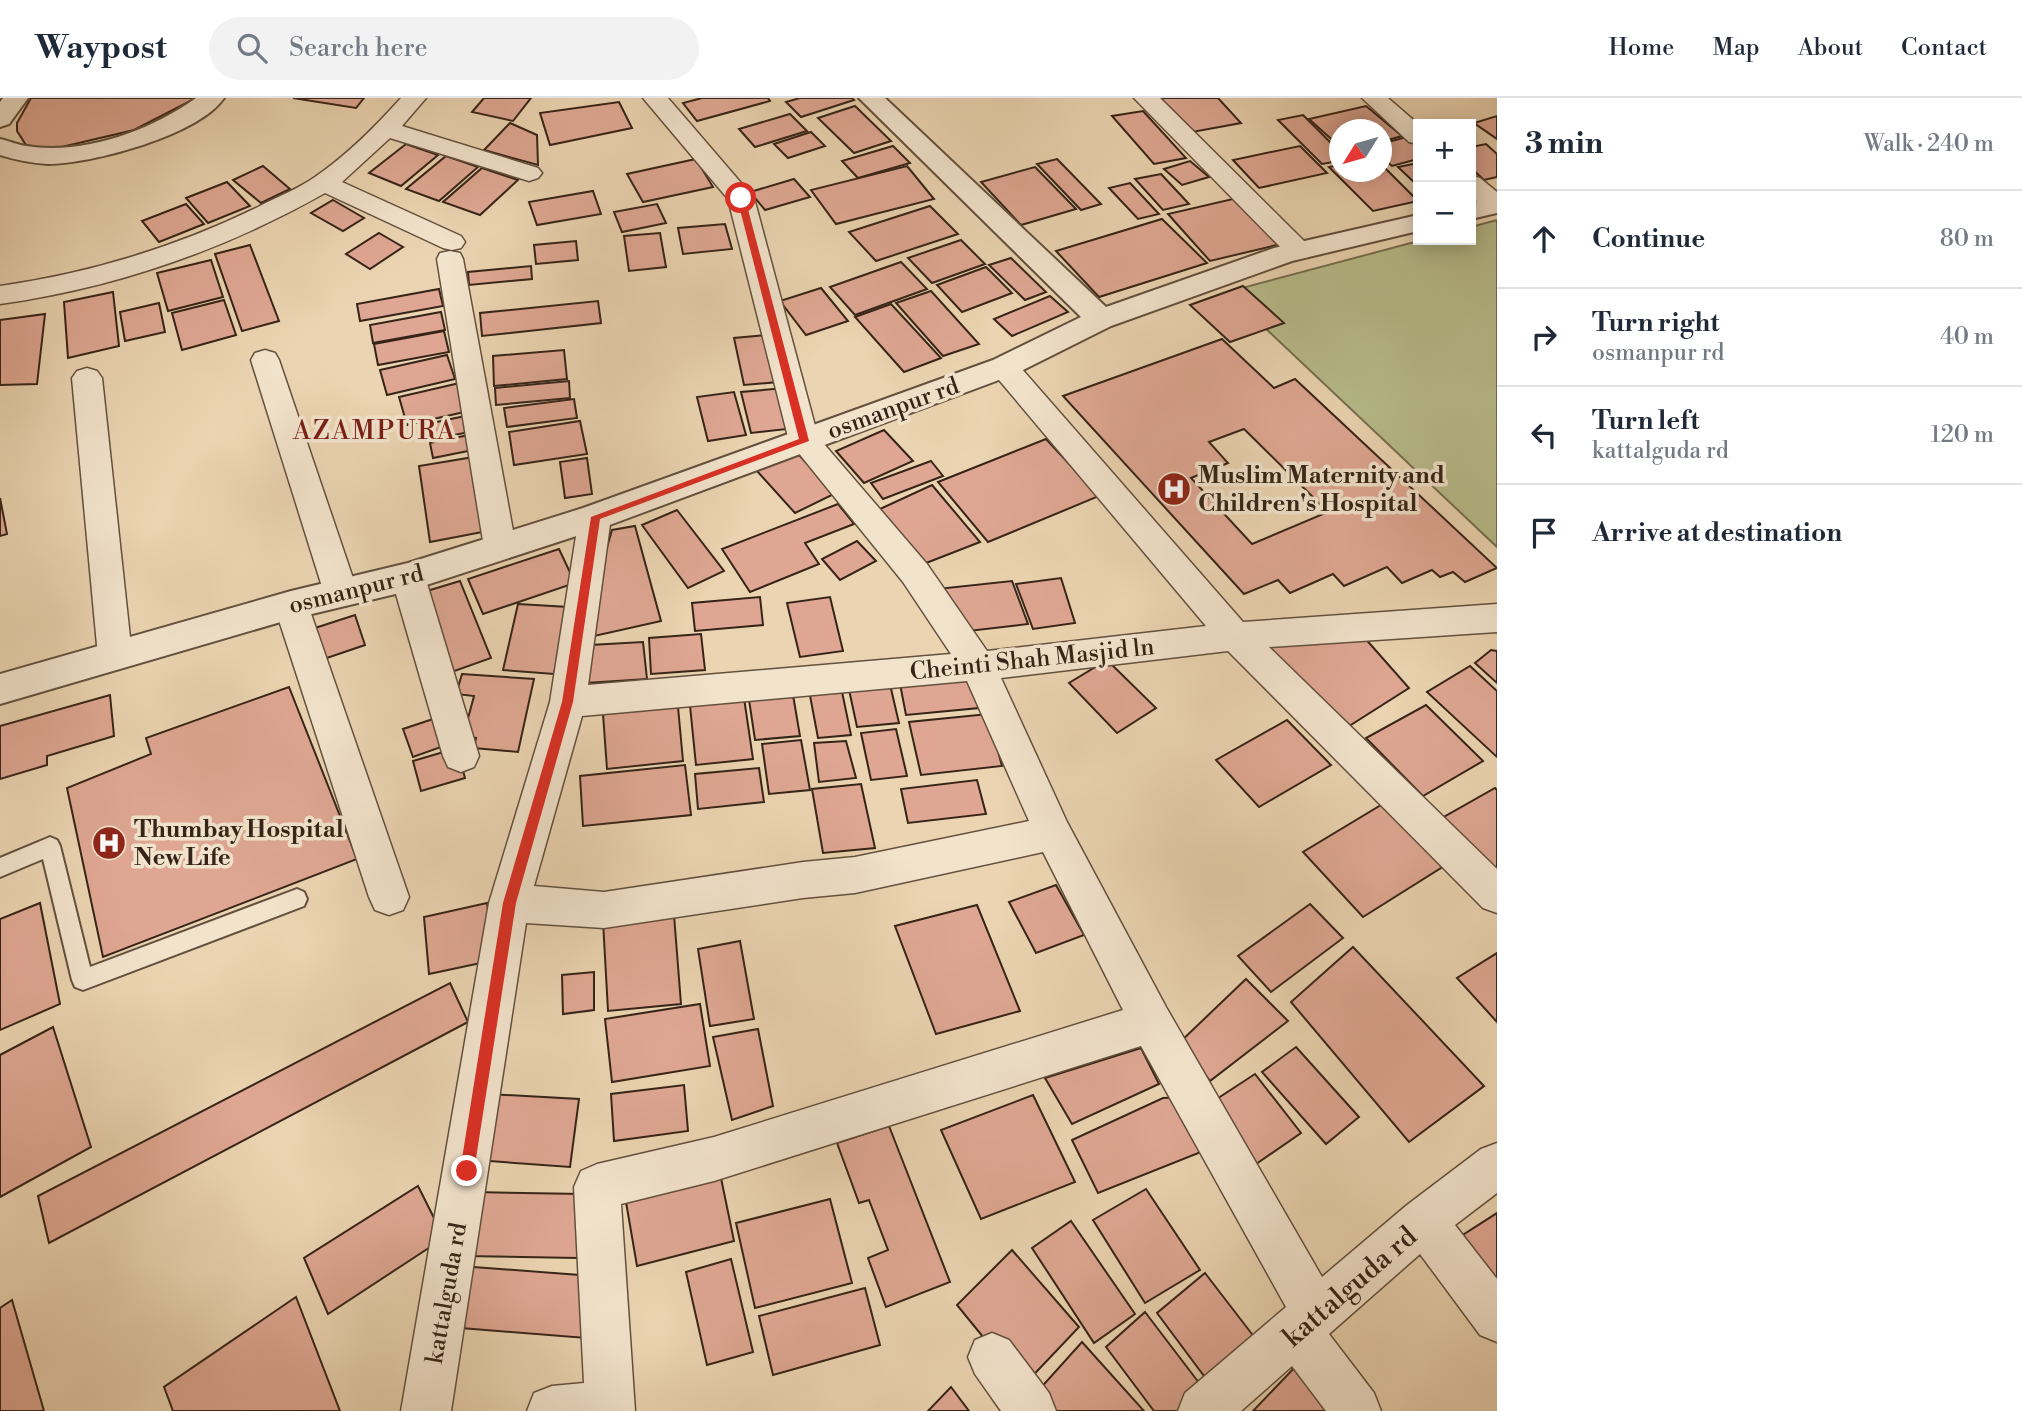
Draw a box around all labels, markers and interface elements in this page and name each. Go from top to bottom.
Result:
search box [209,17,699,80]
text: Waypost [35,28,167,69]
icon: search [233,29,271,67]
text: Search here [289,32,428,64]
text: Home [1609,33,1674,63]
text: Map [1712,33,1760,63]
text: About [1798,33,1863,63]
text: Contact [1901,33,1987,63]
north arrow [1329,119,1392,182]
map controls [1413,119,1476,245]
button: + [1413,119,1476,182]
text: 3 min [1525,125,1603,163]
text: Walk · 240 m [1864,130,1994,158]
route start [725,182,756,213]
button: − [1413,182,1476,245]
icon: ahead [1525,220,1563,258]
text: Continue [1592,223,1705,255]
text: 80 m [1940,225,1994,253]
text: Turn right [1592,307,1720,339]
icon: right [1525,318,1563,356]
text: 40 m [1940,323,1994,351]
text: osmanpur rd [1592,339,1724,367]
street label: osmanpur rd [823,371,964,447]
text: Turn left [1592,405,1700,437]
district label: AZAMPURA [292,415,457,447]
icon: left [1525,416,1563,454]
text: 120 m [1930,421,1994,449]
text: kattalguda rd [1592,437,1729,465]
place label: Muslim Maternity and Children's Hospital [1198,461,1445,519]
hospital icon: Muslim Maternity and Children's Hospital [1155,470,1193,508]
icon: arrive [1525,514,1563,552]
text: Arrive at destination [1592,517,1842,549]
street label: osmanpur rd [286,559,427,621]
street label: Cheinti Shah Masjid ln [908,632,1156,688]
place label: Thumbay Hospital New Life [134,815,344,873]
hospital icon: Thumbay Hospital New Life [90,824,128,862]
route end [451,1155,482,1186]
street label: kattalguda rd [1276,1219,1424,1355]
street label: kattalguda rd [420,1220,474,1366]

